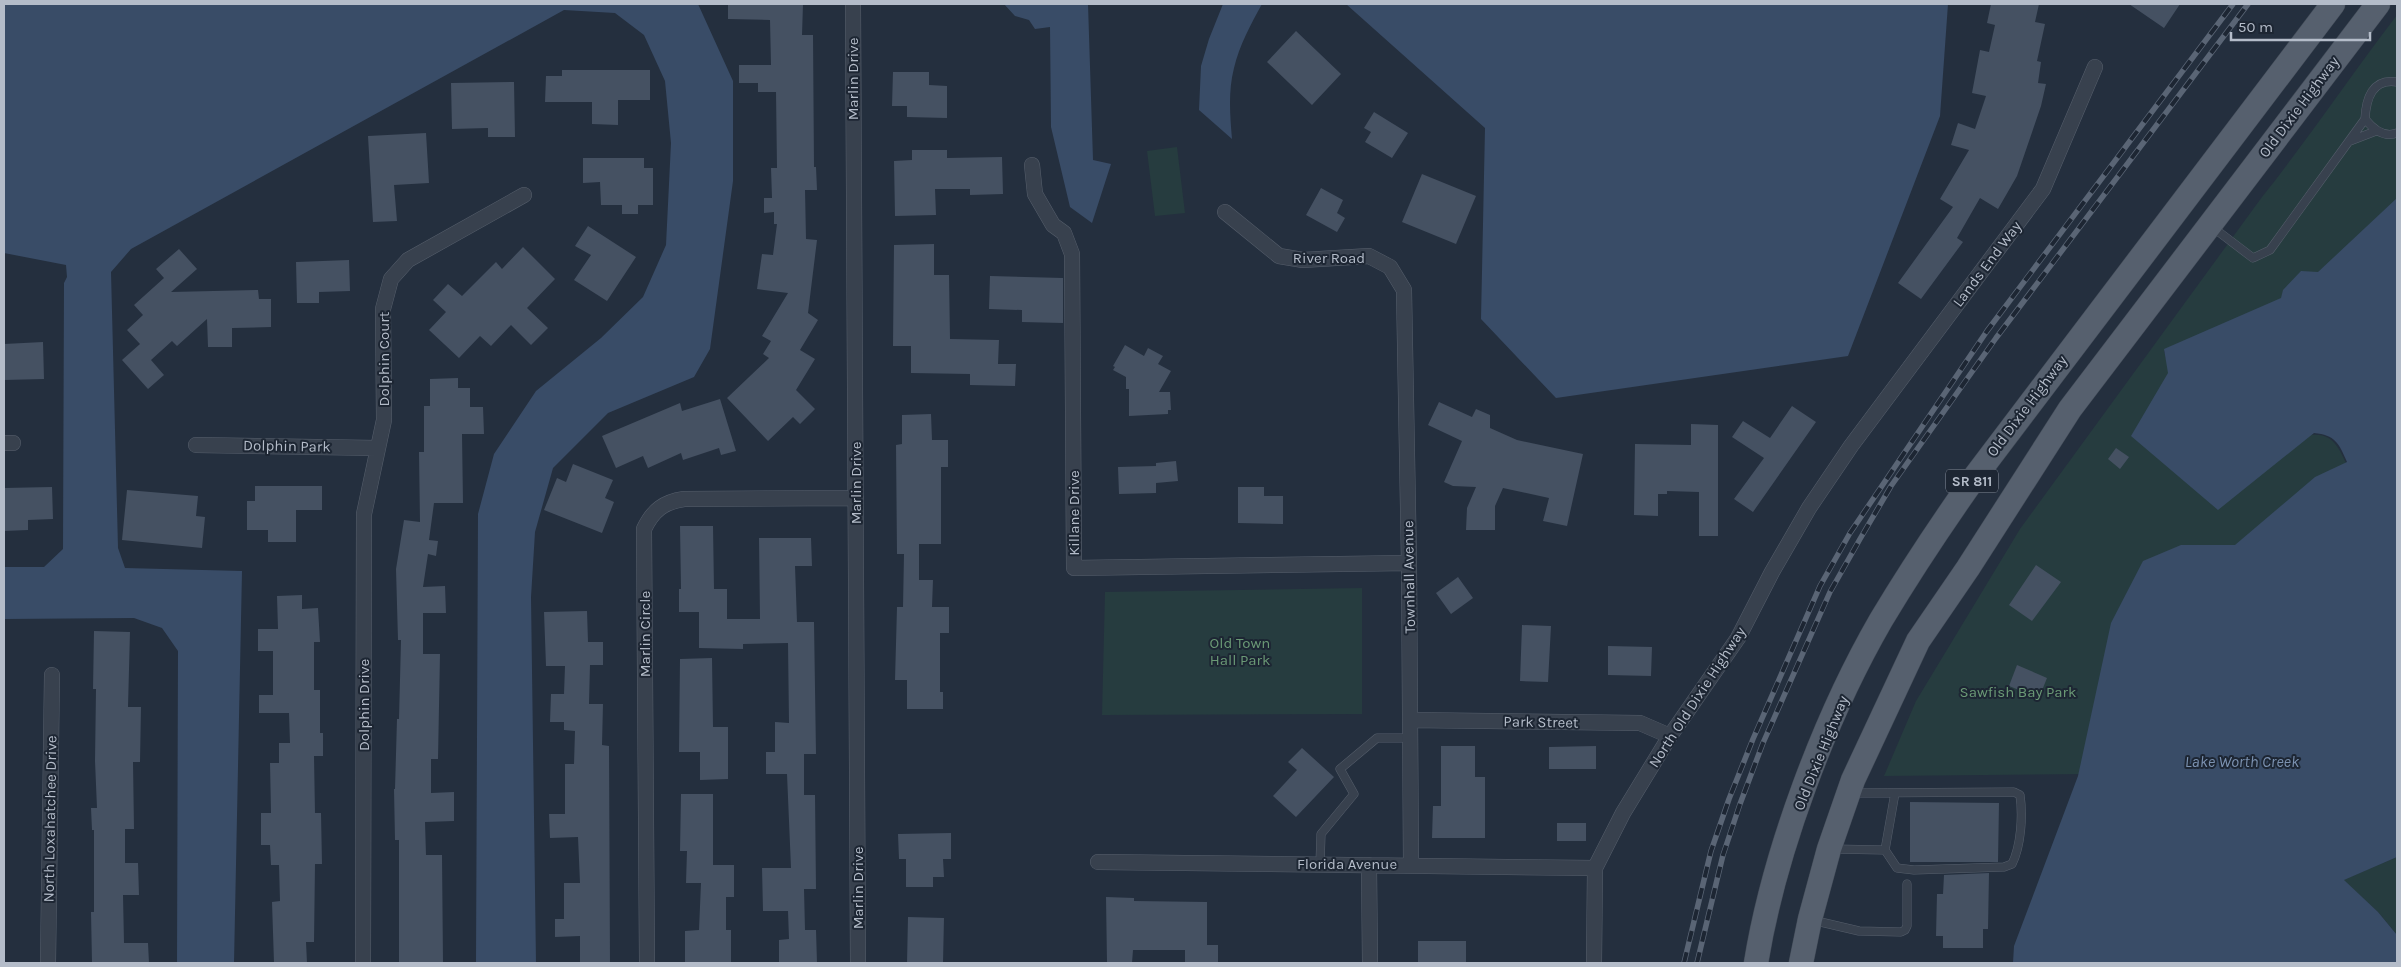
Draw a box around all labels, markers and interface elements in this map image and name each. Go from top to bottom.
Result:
scale bar [2231,10,2370,42]
text: 50 m [2238,18,2273,36]
street label: Marlin Drive [844,38,862,120]
street label: Old Dixie Highway [2255,53,2343,161]
street label: Lands End Way [1949,218,2025,310]
street label: River Road [1293,249,1365,267]
street label: Dolphin Court [375,311,393,406]
street label: Old Dixie Highway [1983,352,2071,460]
street label: Dolphin Park [243,436,331,456]
street label: Marlin Drive [847,442,865,524]
street label: Killane Drive [1065,470,1083,556]
road number: SR 811 [1946,470,1998,492]
street label: Townhall Avenue [1399,520,1419,634]
street label: Marlin Circle [636,591,654,677]
street label: North Old Dixie Highway [1645,623,1749,771]
park label: Old Town Hall Park [1210,634,1270,669]
street label: Dolphin Drive [355,659,373,751]
park label: Sawfish Bay Park [1960,683,2076,701]
street label: Old Dixie Highway [1790,693,1852,813]
street label: Park Street [1503,712,1579,732]
street label: North Loxahatchee Drive [40,735,60,903]
water label: Lake Worth Creek [2185,752,2300,771]
street label: Marlin Drive [849,847,867,929]
street label: Florida Avenue [1297,855,1397,873]

